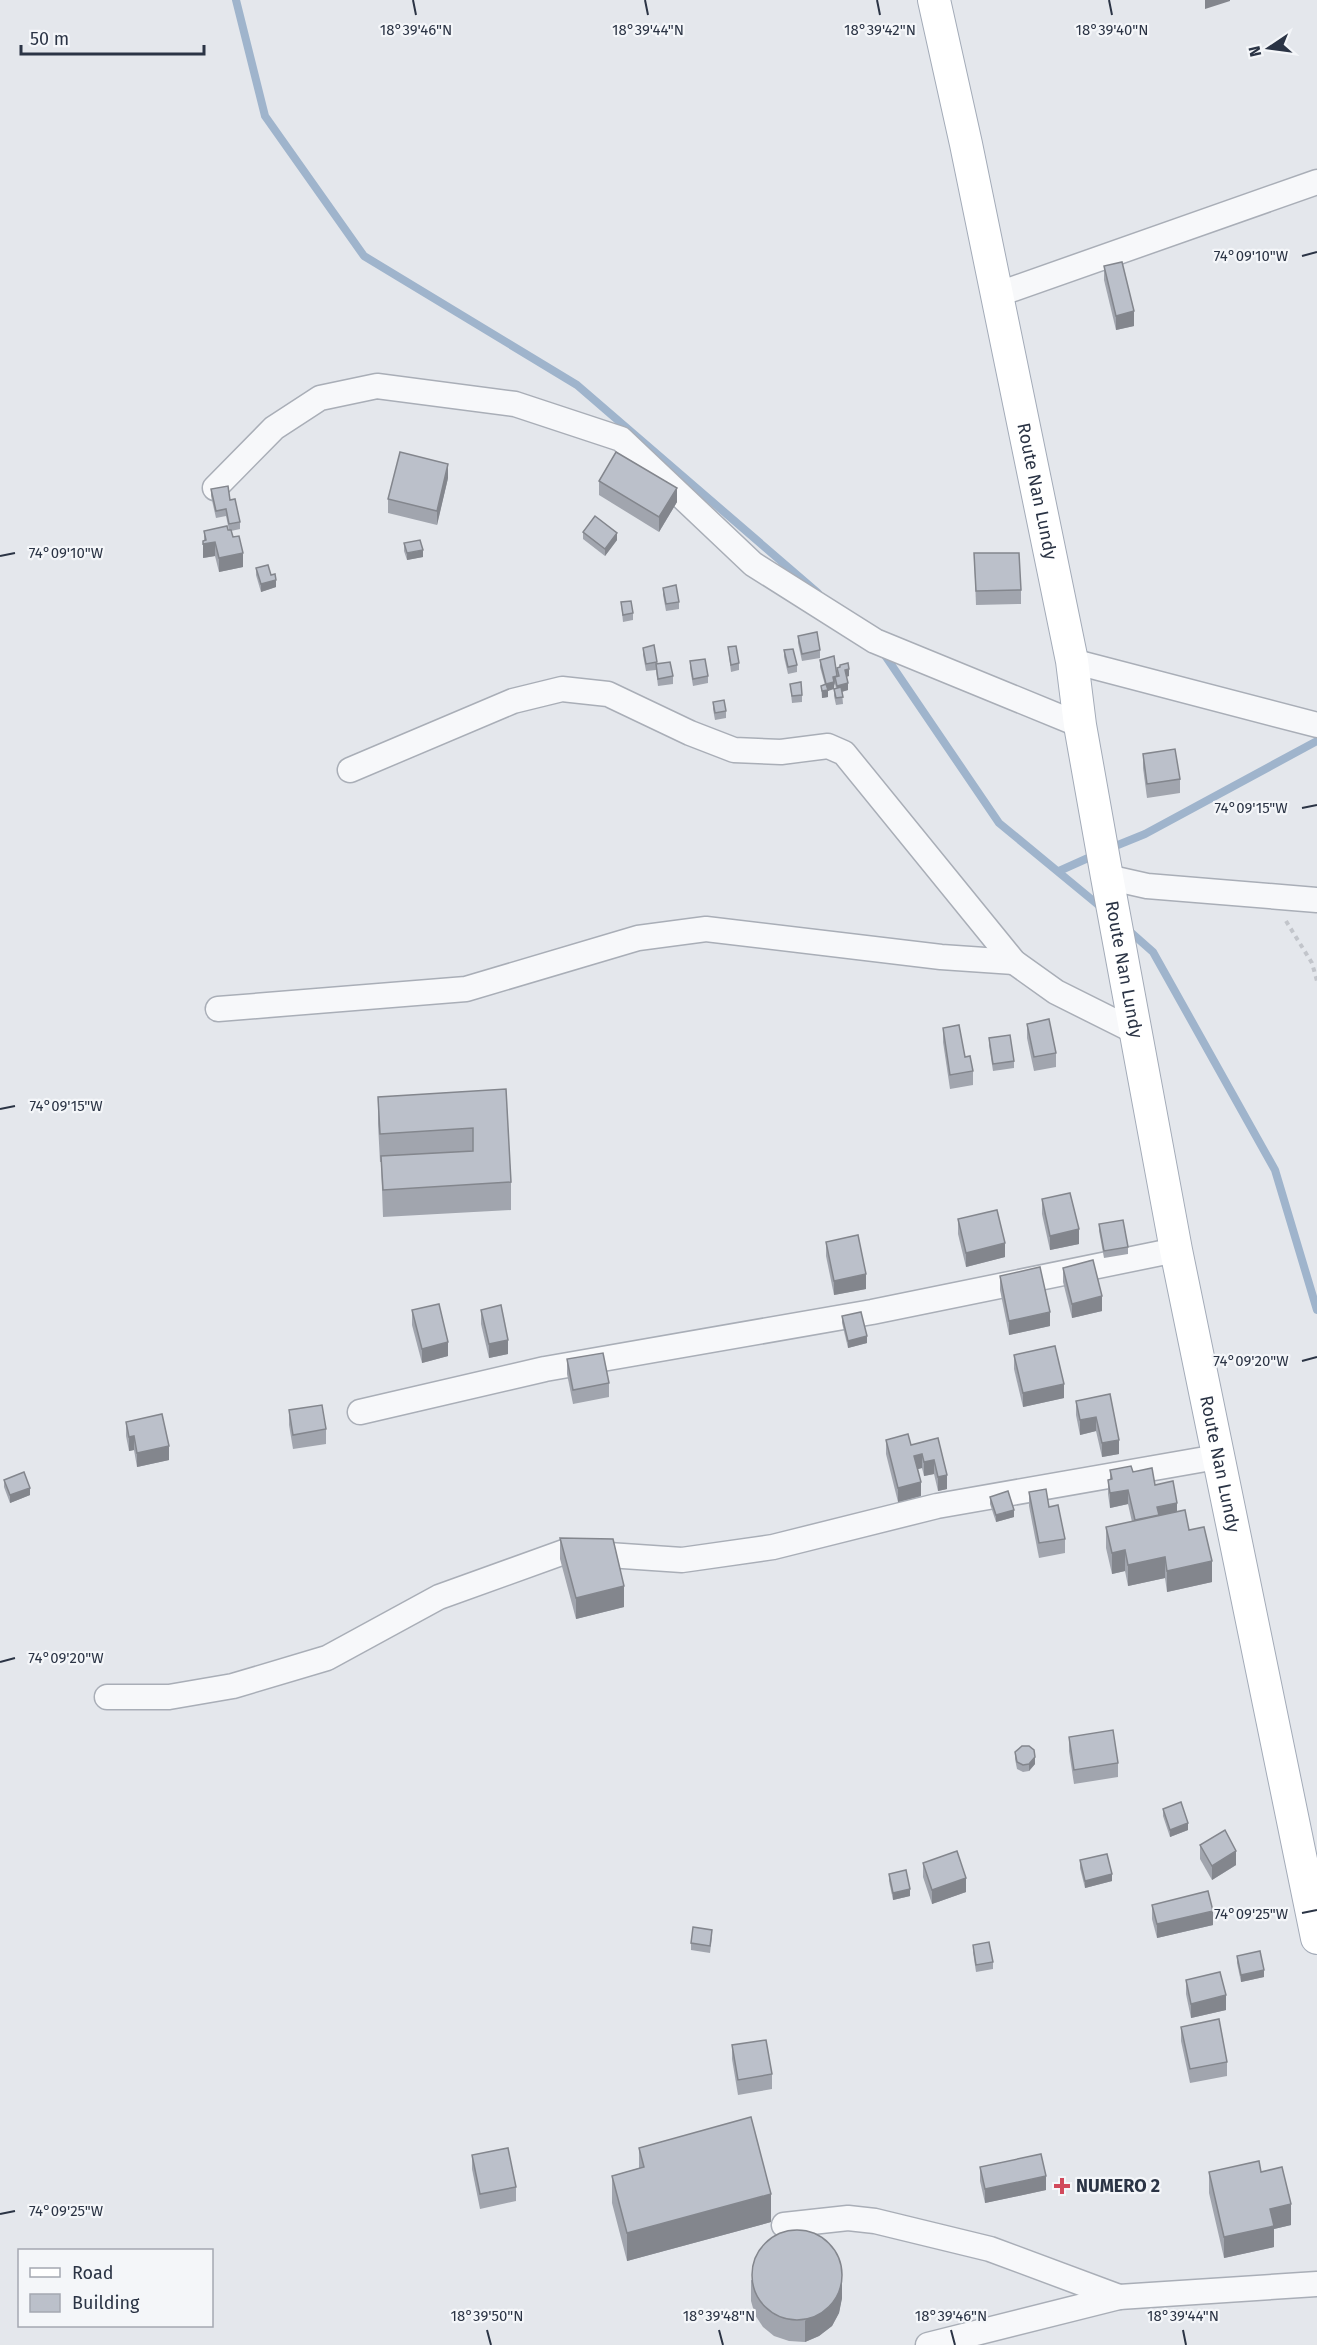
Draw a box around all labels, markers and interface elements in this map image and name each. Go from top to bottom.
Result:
scale bar [21,18,204,56]
north arrow [1239,18,1299,78]
text: 18°39'46"N [380,21,452,39]
text: 18°39'44"N [612,21,684,39]
text: 18°39'42"N [844,21,916,39]
text: 18°39'40"N [1076,21,1148,39]
text: 50 m [30,28,69,50]
text: N [1244,44,1265,59]
text: 74°09'10"W [1214,247,1289,265]
street label: Route Nan Lundy [1012,421,1062,562]
text: 74°09'10"W [29,544,104,562]
text: 74°09'15"W [1214,799,1288,817]
street label: Route Nan Lundy [1101,899,1148,1040]
text: 74°09'15"W [29,1097,103,1115]
text: 74°09'20"W [1213,1352,1289,1370]
street label: Route Nan Lundy [1195,1394,1245,1535]
text: 74°09'20"W [28,1649,104,1667]
text: 74°09'25"W [1214,1905,1289,1923]
place label: NUMERO 2 [1076,2175,1160,2197]
marker: NUMERO 2 [1053,2177,1071,2195]
text: 74°09'25"W [29,2202,104,2220]
legend [18,2249,213,2327]
text: Road [72,2262,114,2284]
text: Building [72,2292,140,2314]
text: 18°39'50"N [450,2307,524,2325]
text: 18°39'48"N [683,2307,755,2325]
text: 18°39'46"N [915,2307,987,2325]
text: 18°39'44"N [1147,2307,1219,2325]

